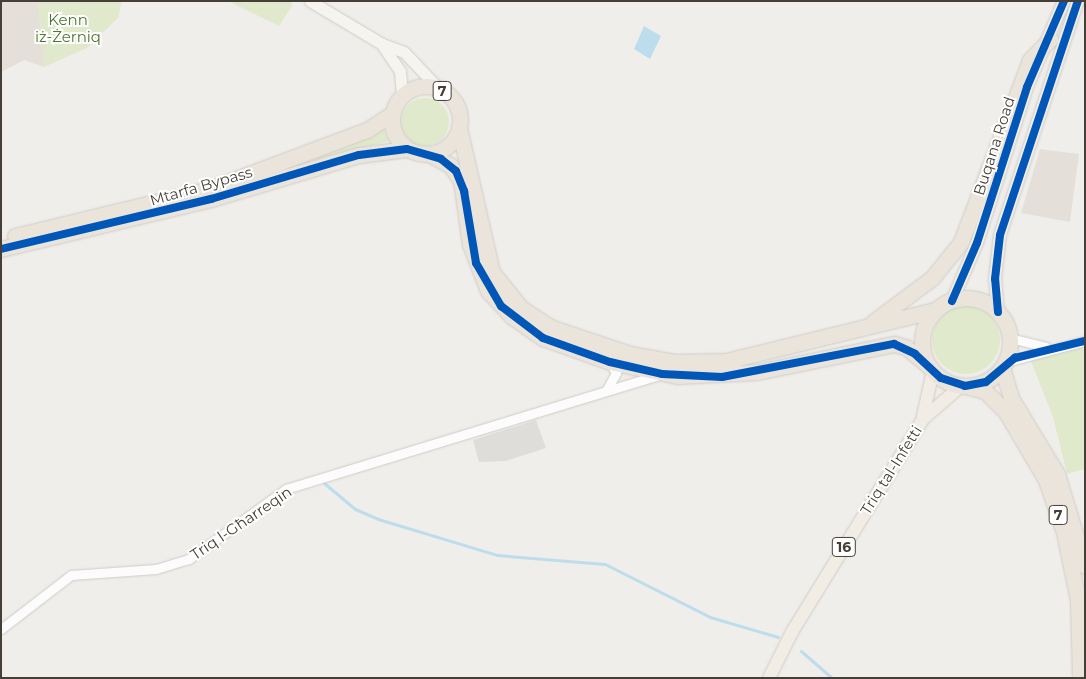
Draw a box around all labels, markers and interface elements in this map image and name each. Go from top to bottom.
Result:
park label: Kenn iż-Żerniq [35,10,101,45]
road number: 7 [432,80,452,102]
street label: Buqana Road [970,94,1018,198]
street label: Mtarfa Bypass [148,163,254,209]
street label: Triq tal-Infetti [856,422,926,518]
street label: Triq l-Għarreqin [187,482,295,564]
road number: 7 [1048,504,1068,526]
road number: 16 [832,536,856,558]

